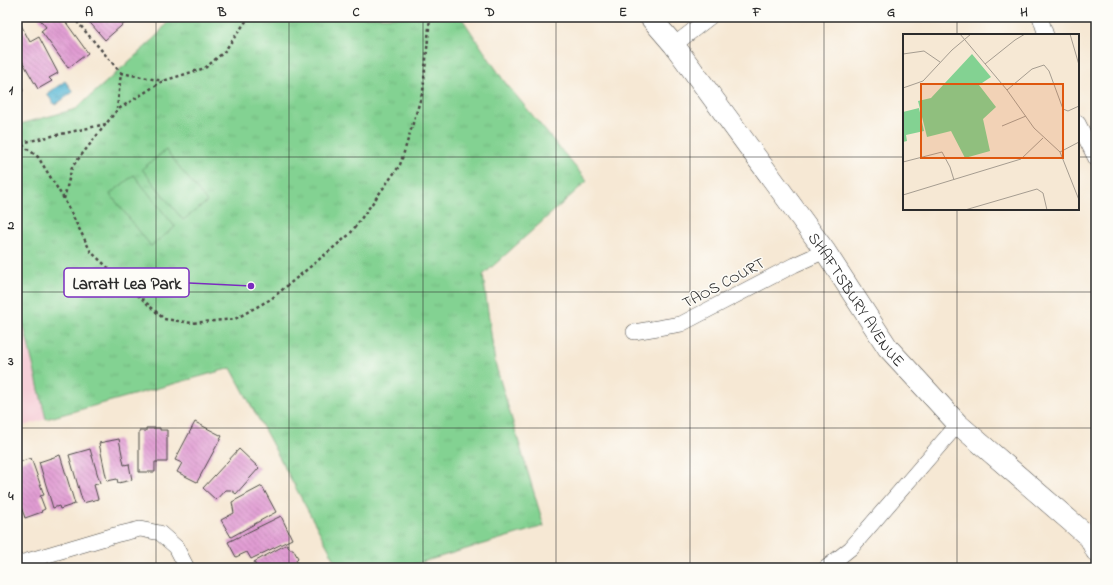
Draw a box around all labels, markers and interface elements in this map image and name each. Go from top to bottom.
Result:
text: A [85,3,93,22]
text: B [217,3,227,22]
text: C [352,3,360,22]
text: D [484,3,495,22]
text: E [619,3,627,22]
text: F [752,3,762,22]
text: G [887,3,895,22]
text: H [1020,3,1028,22]
inset map [903,34,1079,210]
text: 1 [9,81,14,100]
text: 2 [7,216,15,235]
street label: SHAFTSBURY AVENUE [801,228,910,373]
street label: TAOS COURT [678,252,770,316]
callout: Larratt Lea Park [64,268,189,297]
text: Larratt Lea Park [73,272,182,297]
text: 3 [7,352,14,371]
text: 4 [7,487,14,506]

